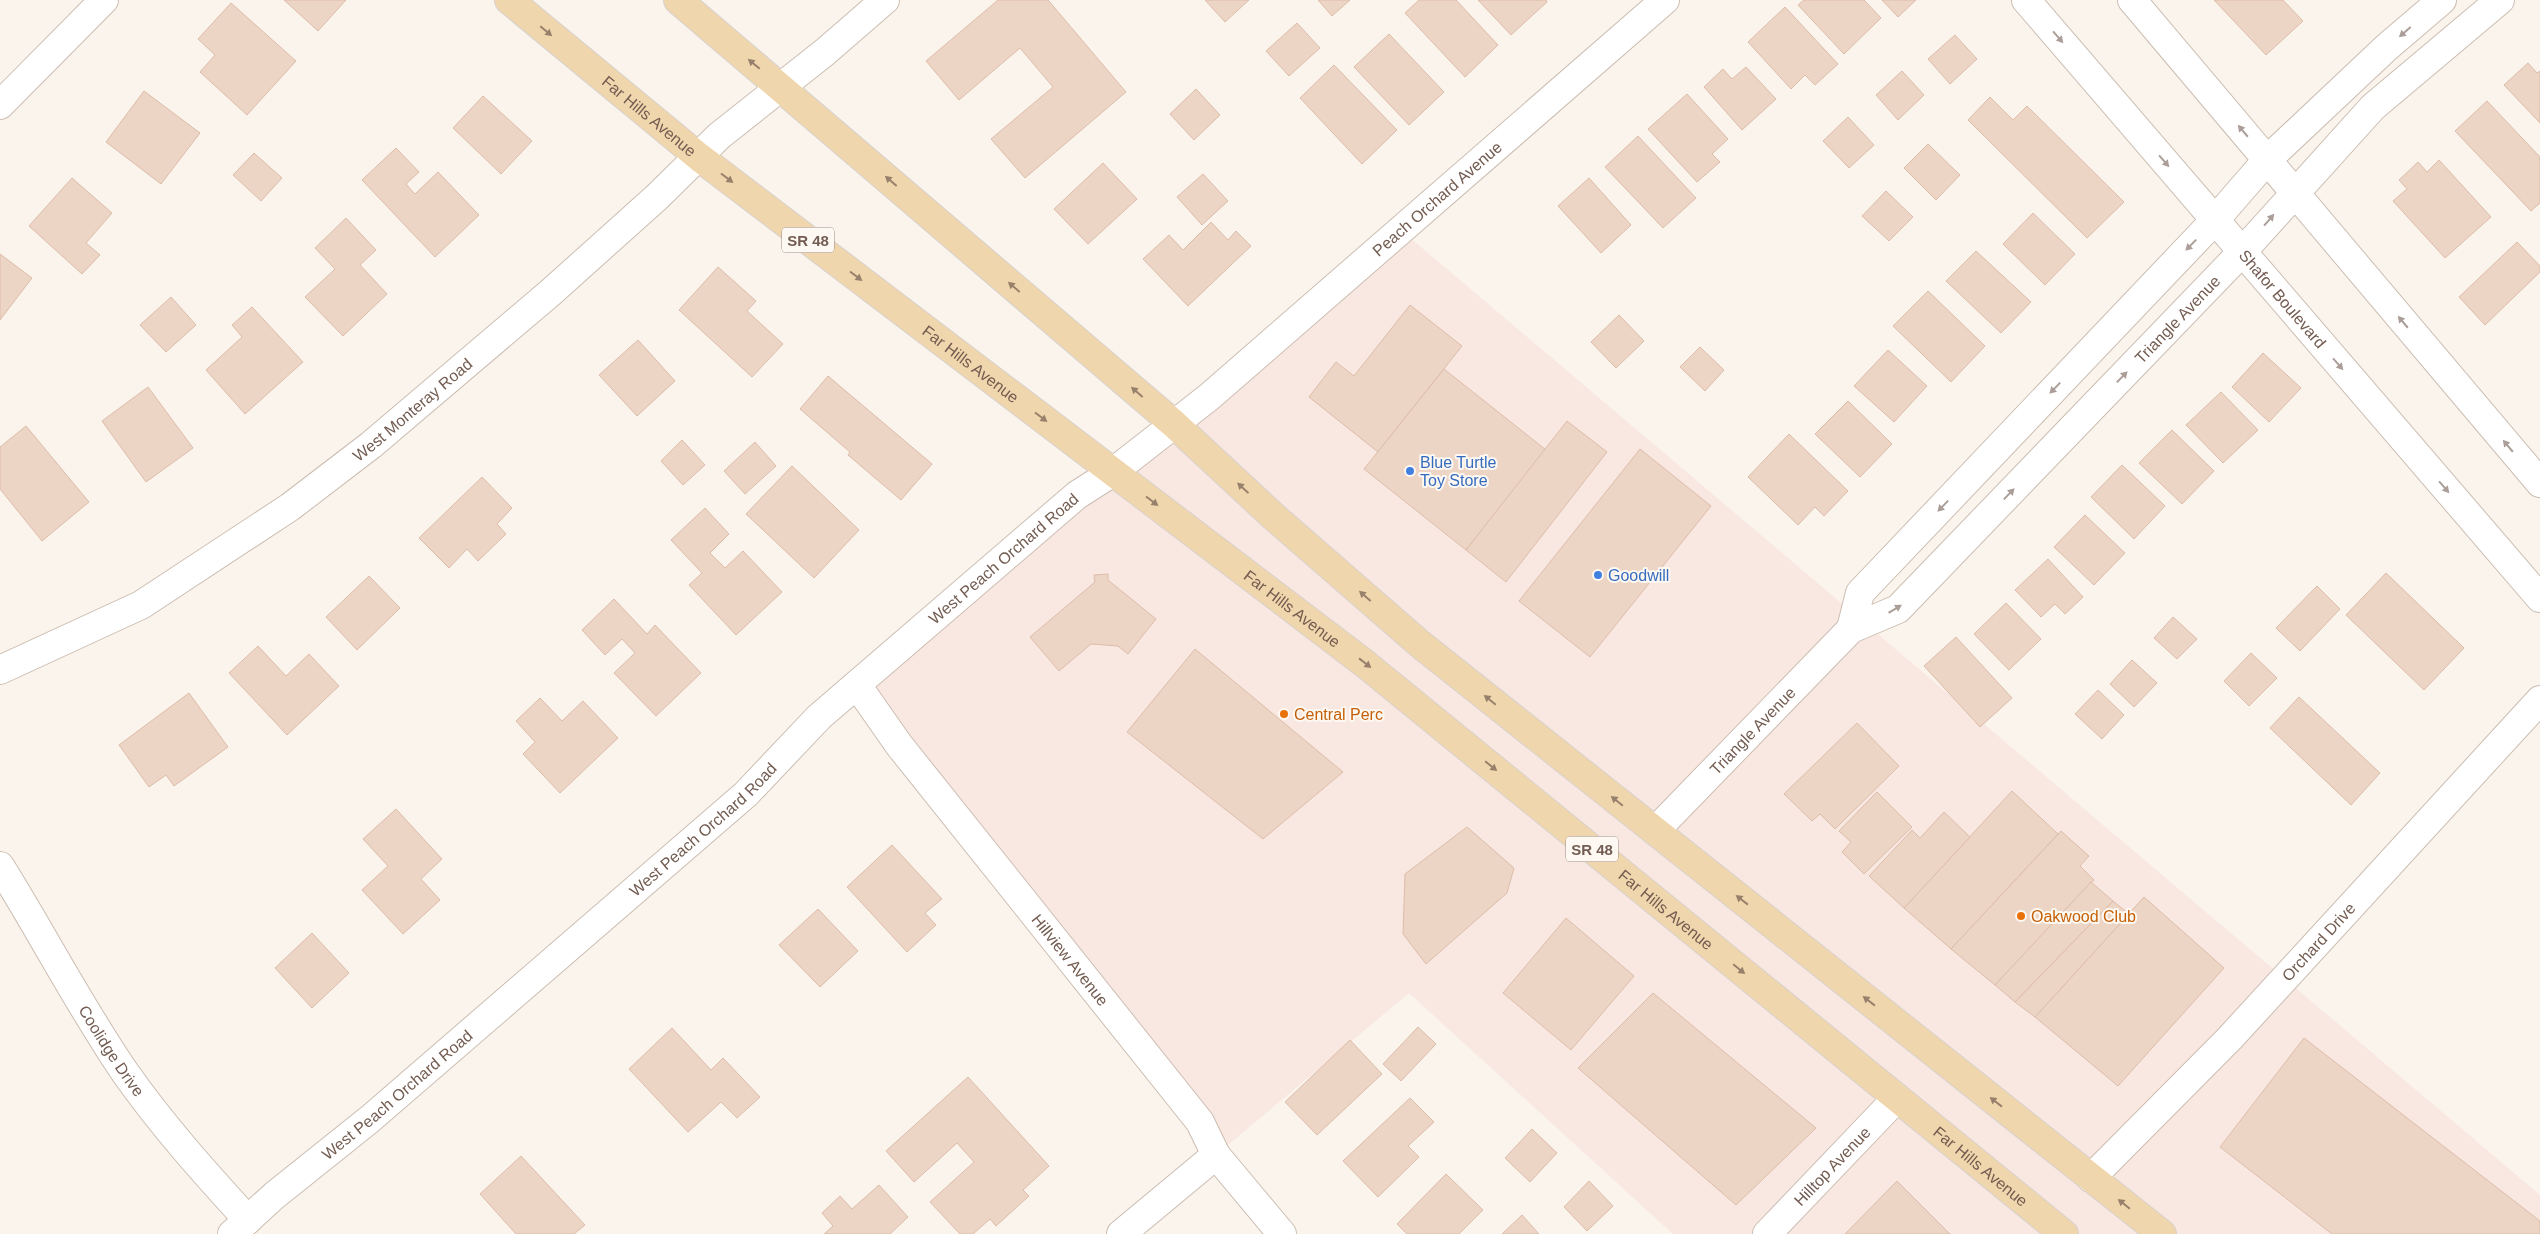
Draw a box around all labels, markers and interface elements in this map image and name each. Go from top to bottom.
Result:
one-way arrow [540,25,552,37]
one-way arrow [2399,26,2411,38]
one-way arrow [2052,31,2063,43]
one-way arrow [748,58,761,69]
street label: Far Hills Avenue [599,72,700,160]
one-way arrow [2237,124,2248,137]
street label: Peach Orchard Avenue [1369,138,1505,259]
one-way arrow [2158,154,2169,167]
one-way arrow [720,173,734,183]
one-way arrow [884,175,897,186]
one-way arrow [2264,214,2275,227]
road number: SR 48 [782,228,834,252]
one-way arrow [2185,239,2197,251]
street label: Shafor Boulevard [2236,246,2330,351]
one-way arrow [849,271,862,282]
street label: Triangle Avenue [2131,272,2223,366]
one-way arrow [1008,281,1021,292]
one-way arrow [2398,316,2409,329]
street label: Far Hills Avenue [919,322,1022,406]
street label: West Monteray Road [349,355,475,464]
one-way arrow [2332,357,2344,369]
one-way arrow [2116,371,2128,383]
one-way arrow [2049,382,2061,394]
one-way arrow [1131,387,1144,398]
one-way arrow [1034,412,1048,422]
one-way arrow [2503,440,2514,453]
place label: Blue Turtle Toy Store [1420,454,1497,489]
marker: Blue Turtle Toy Store [1404,465,1416,477]
one-way arrow [2438,480,2450,492]
one-way arrow [1237,482,1249,494]
one-way arrow [2003,488,2015,500]
street label: West Peach Orchard Road [925,490,1081,627]
one-way arrow [1145,496,1158,507]
one-way arrow [1937,500,1949,512]
street label: Far Hills Avenue [1241,566,1344,650]
place label: Goodwill [1608,567,1669,584]
marker: Goodwill [1592,569,1604,581]
one-way arrow [1359,590,1371,602]
one-way arrow [1888,605,1902,614]
one-way arrow [1358,658,1371,669]
street label: Triangle Avenue [1706,683,1799,778]
one-way arrow [1484,694,1497,705]
place label: Central Perc [1294,706,1383,723]
marker: Central Perc [1278,708,1290,720]
street label: West Peach Orchard Road [626,759,780,899]
one-way arrow [1485,760,1497,771]
one-way arrow [1611,795,1624,806]
road number: SR 48 [1566,836,1618,862]
street label: Far Hills Avenue [1616,866,1717,953]
one-way arrow [1736,895,1749,906]
street label: Orchard Drive [2278,899,2358,984]
place label: Oakwood Club [2031,908,2136,925]
marker: Oakwood Club [2015,910,2027,922]
street label: Hillview Avenue [1029,911,1112,1009]
one-way arrow [1732,963,1745,974]
one-way arrow [1863,996,1876,1007]
street label: Coolidge Drive [76,1002,148,1100]
street label: West Peach Orchard Road [318,1026,475,1163]
one-way arrow [1990,1097,2003,1108]
street label: Hilltop Avenue [1791,1123,1873,1209]
street label: Far Hills Avenue [1930,1123,2031,1209]
one-way arrow [2117,1198,2130,1209]

